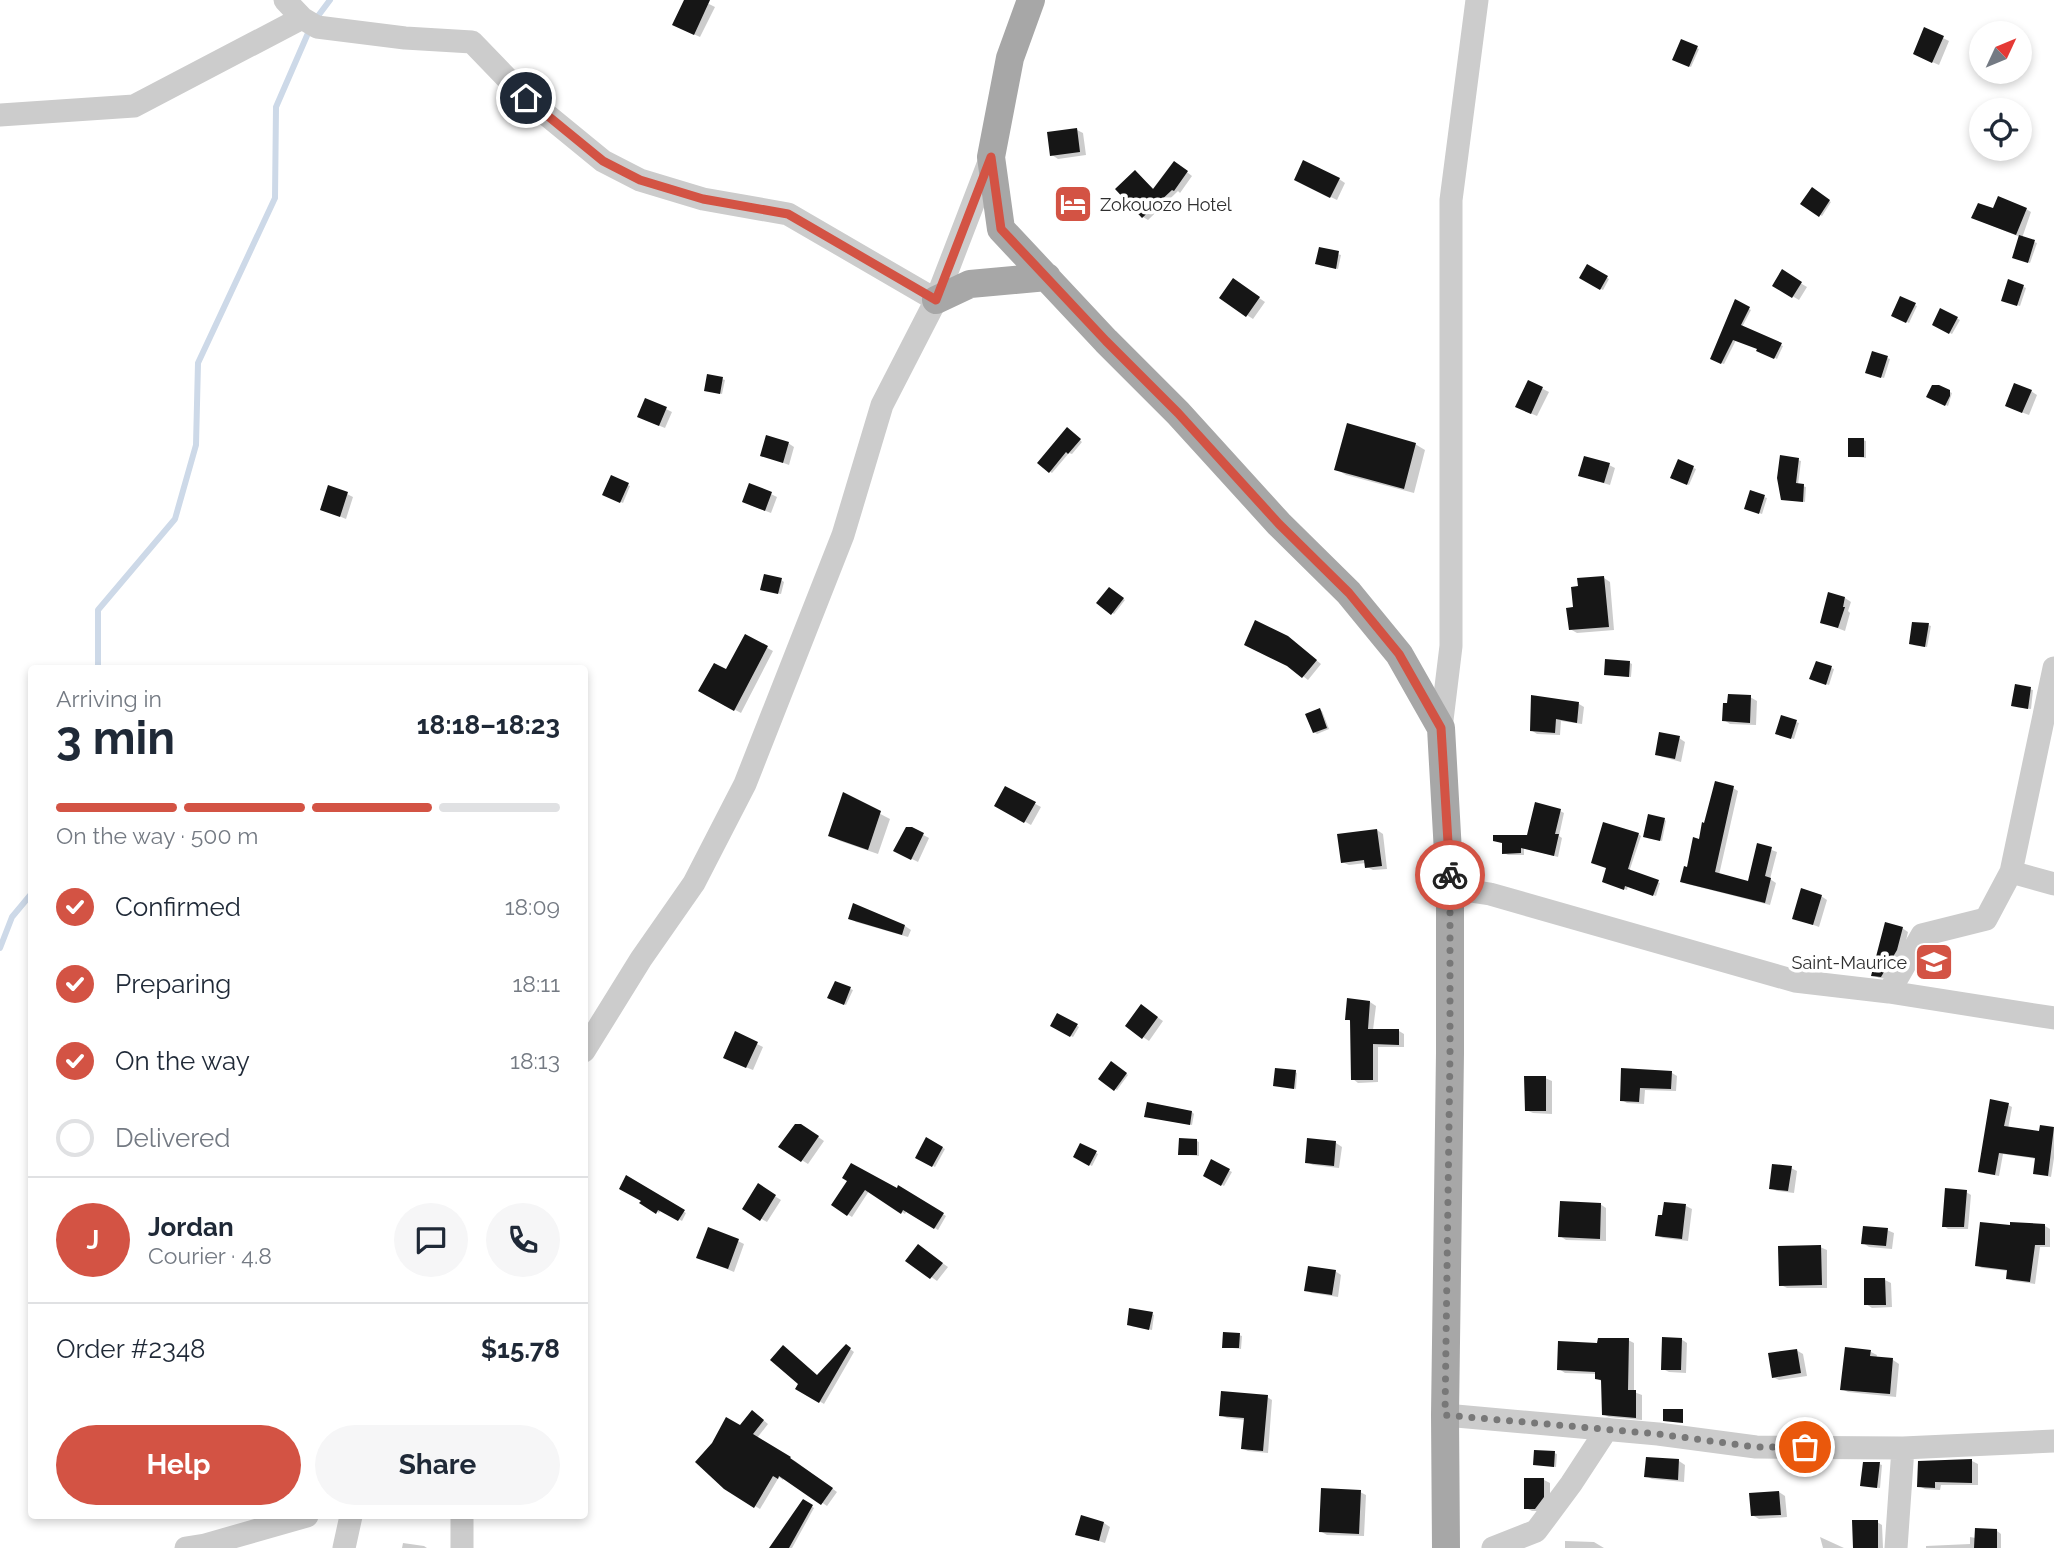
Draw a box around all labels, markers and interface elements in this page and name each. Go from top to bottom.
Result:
north arrow [1969,21,2032,84]
map controls [1969,21,2032,161]
pin [496,68,556,128]
icon: home [507,79,545,117]
button: locate [1969,98,2032,161]
hotel icon: Zokouozo Hotel [1052,183,1094,225]
place label: Zokouozo Hotel [1100,194,1232,215]
text: Arriving in [56,685,162,712]
text: 18:18–18:23 [417,710,560,740]
text: 3 min [56,711,175,765]
text: On the way · 500 m [56,822,259,849]
courier [1415,840,1485,910]
icon: bike [1431,856,1469,894]
icon: check [56,888,94,926]
text: Confirmed [115,892,241,922]
text: 18:09 [505,893,560,920]
school or university icon: Saint-Maurice [1913,941,1955,983]
place label: Saint-Maurice [1792,952,1907,973]
icon: check [56,965,94,1003]
text: Preparing [115,969,231,999]
text: 18:11 [513,970,560,997]
icon: check [56,1042,94,1080]
text: On the way [115,1046,250,1076]
text: 18:13 [510,1047,560,1074]
text: Delivered [115,1123,230,1153]
button: chat [394,1203,468,1277]
button: phone [486,1203,560,1277]
text: Jordan [148,1212,234,1242]
text: J [87,1225,99,1255]
text: Courier · 4.8 [148,1242,272,1269]
text: Order #2348 [56,1334,206,1364]
text: $15.78 [481,1334,560,1364]
pin [1775,1417,1835,1477]
button: Help [56,1425,301,1505]
button: Share [315,1425,560,1505]
icon: bag [1786,1428,1824,1466]

